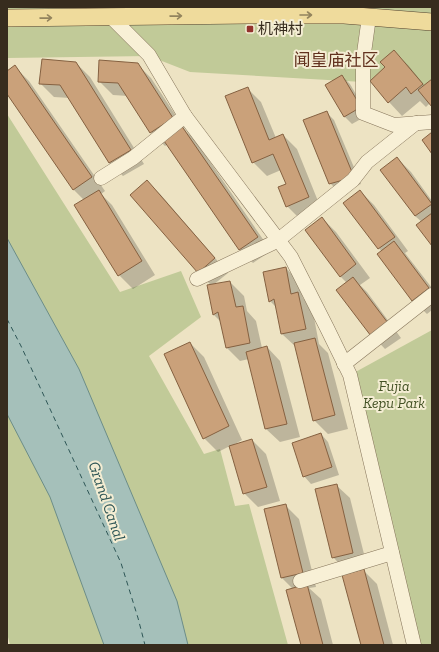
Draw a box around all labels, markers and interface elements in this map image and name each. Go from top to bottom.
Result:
one-way arrow [299,11,312,19]
one-way arrow [169,12,182,19]
one-way arrow [39,14,52,21]
place label: 机神村 [258,20,303,38]
marker: 机神村 [245,24,255,34]
district label: 闻皇庙社区 [294,50,379,70]
park label: Fujia Kepu Park [363,377,425,412]
water label: Grand Canal [85,459,130,543]

